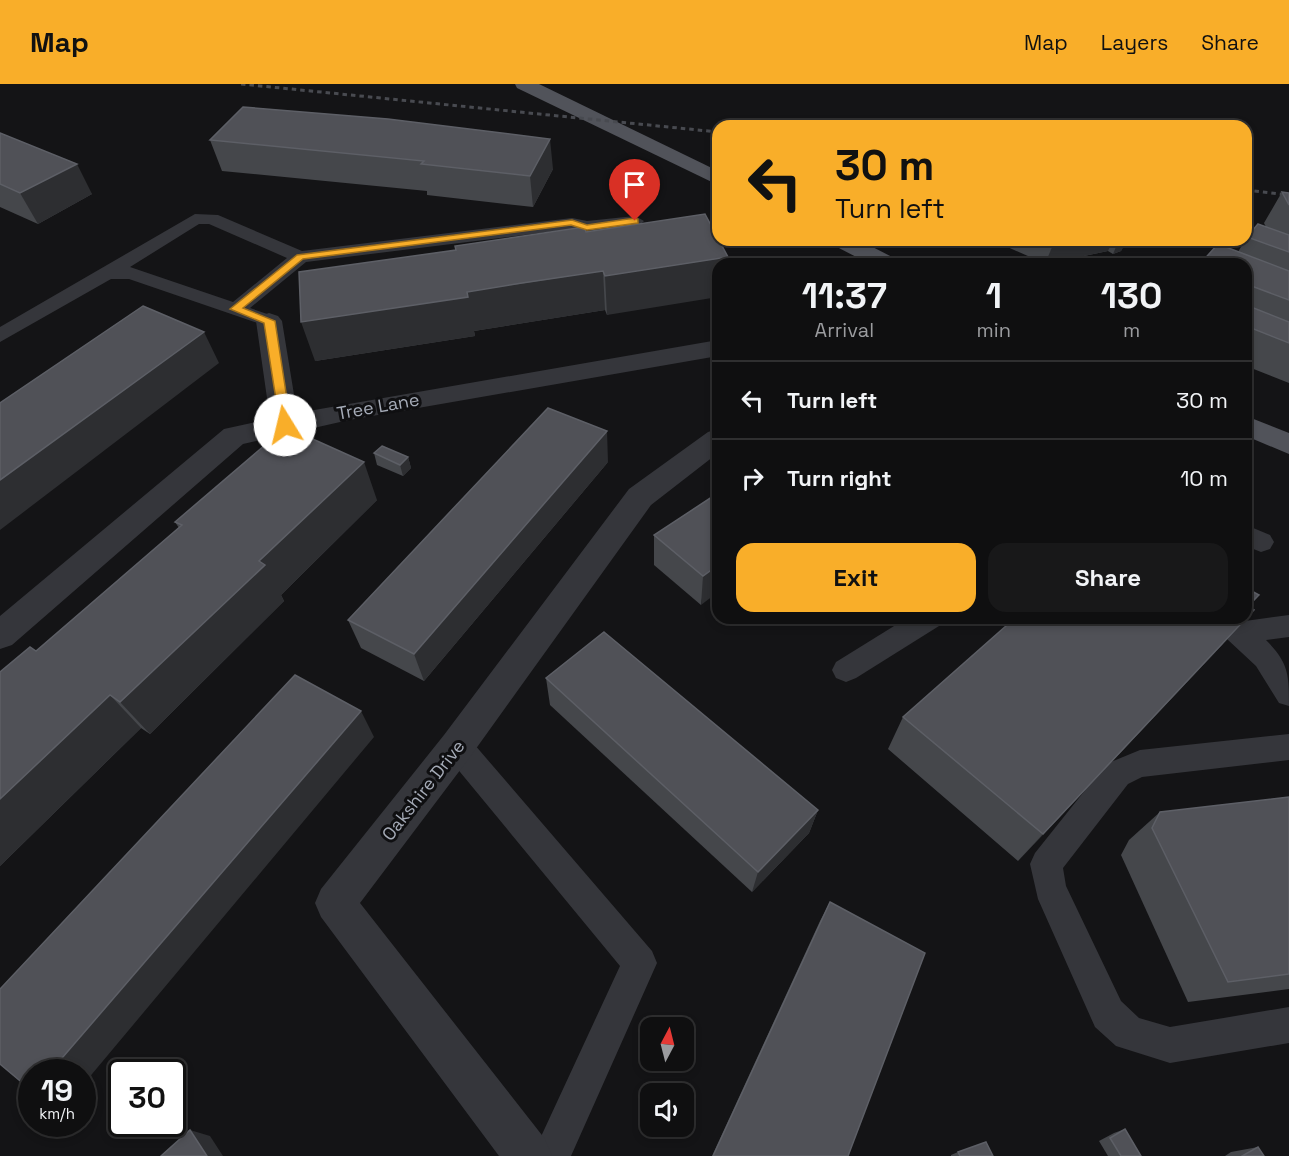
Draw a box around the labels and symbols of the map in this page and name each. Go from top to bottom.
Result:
pin [609,159,660,221]
street label: Tree Lane [335,387,421,425]
position arrow [253,393,317,457]
street label: Oakshire Drive [376,735,470,845]
north arrow [640,1017,694,1071]
speed limit sign: 30 [108,1059,186,1137]

